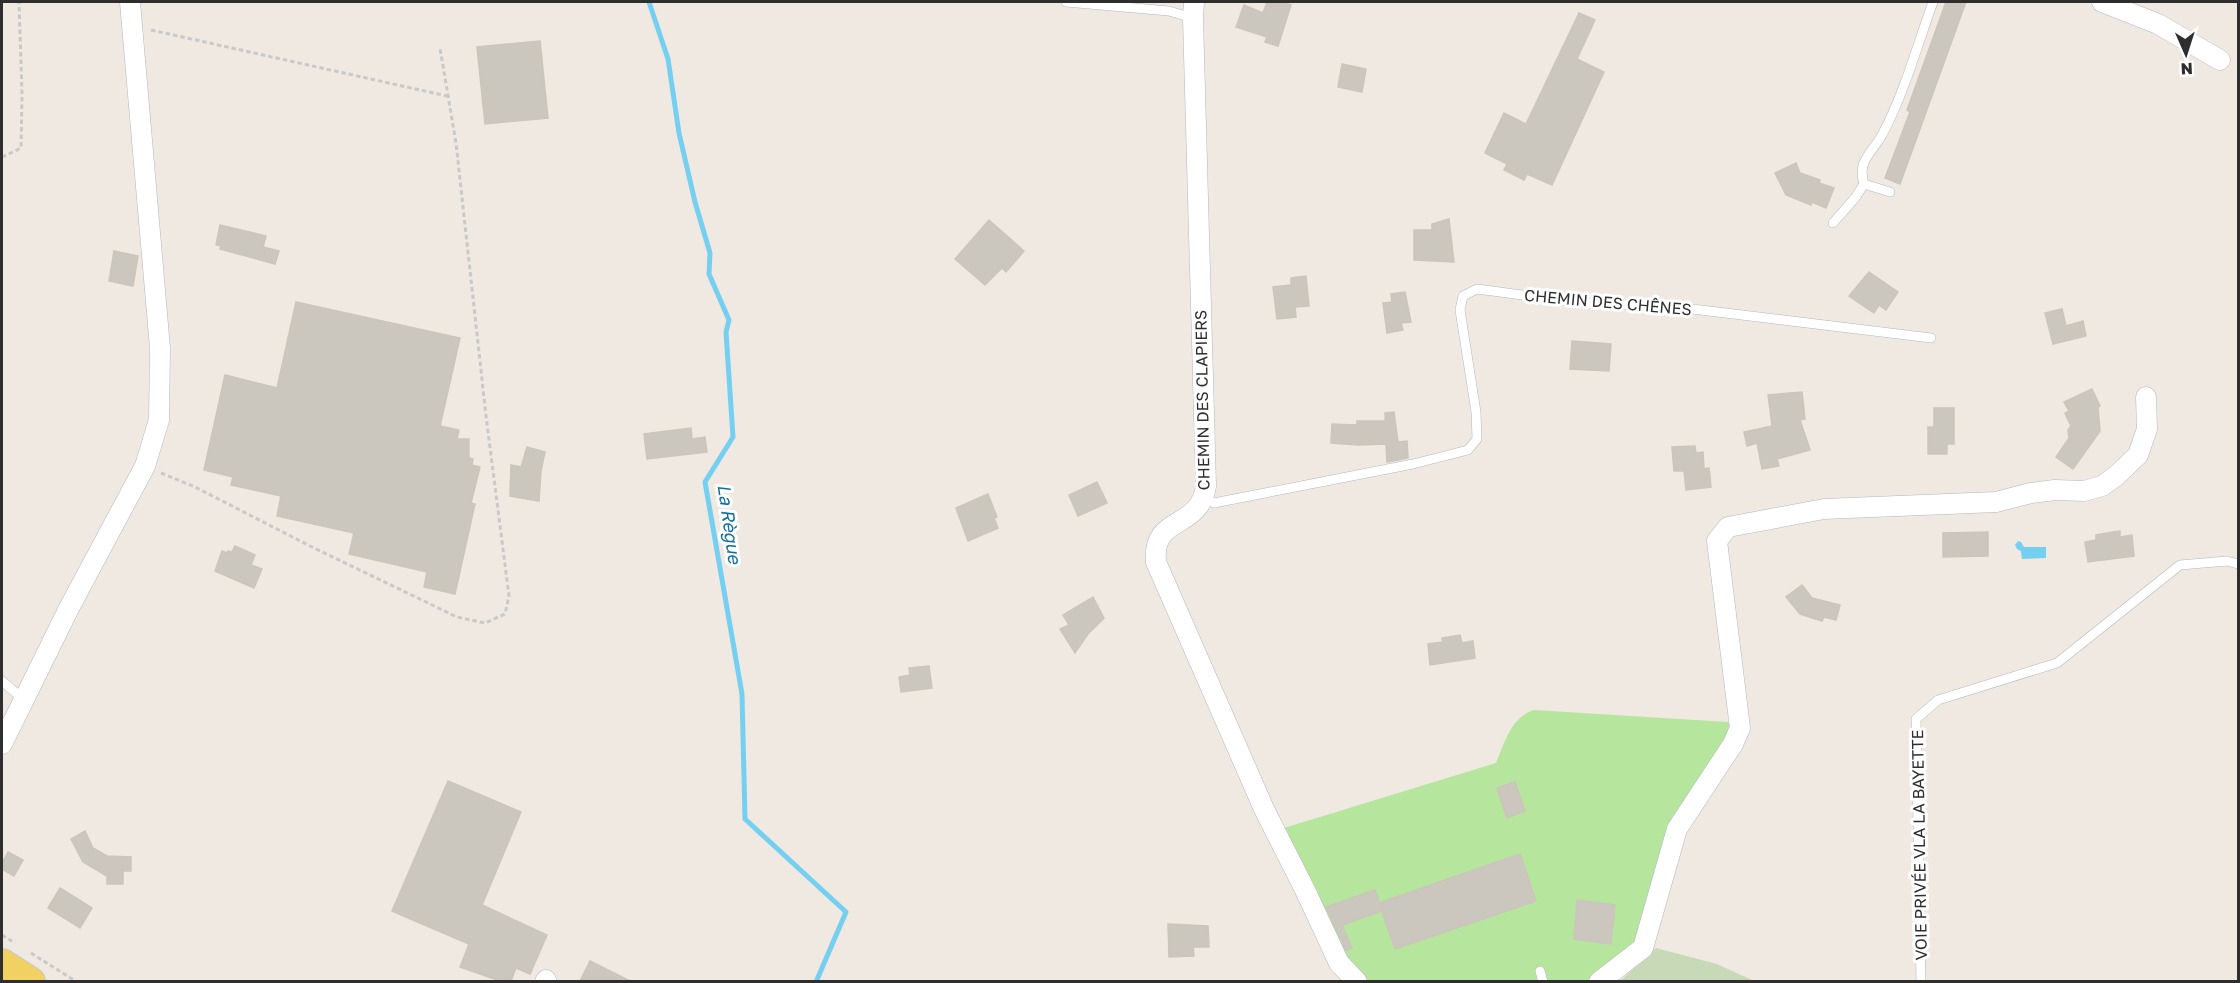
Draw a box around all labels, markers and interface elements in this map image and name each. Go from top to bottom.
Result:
north arrow [2156,24,2216,84]
text: N [2180,59,2193,79]
street label: CHEMIN DES CHÊNES [1523,285,1693,319]
street label: CHEMIN DES CLAPIERS [1190,310,1214,490]
water label: La Règue [714,483,747,567]
street label: VOIE PRIVÉE VLA LA BAYETTE [1907,729,1931,961]

